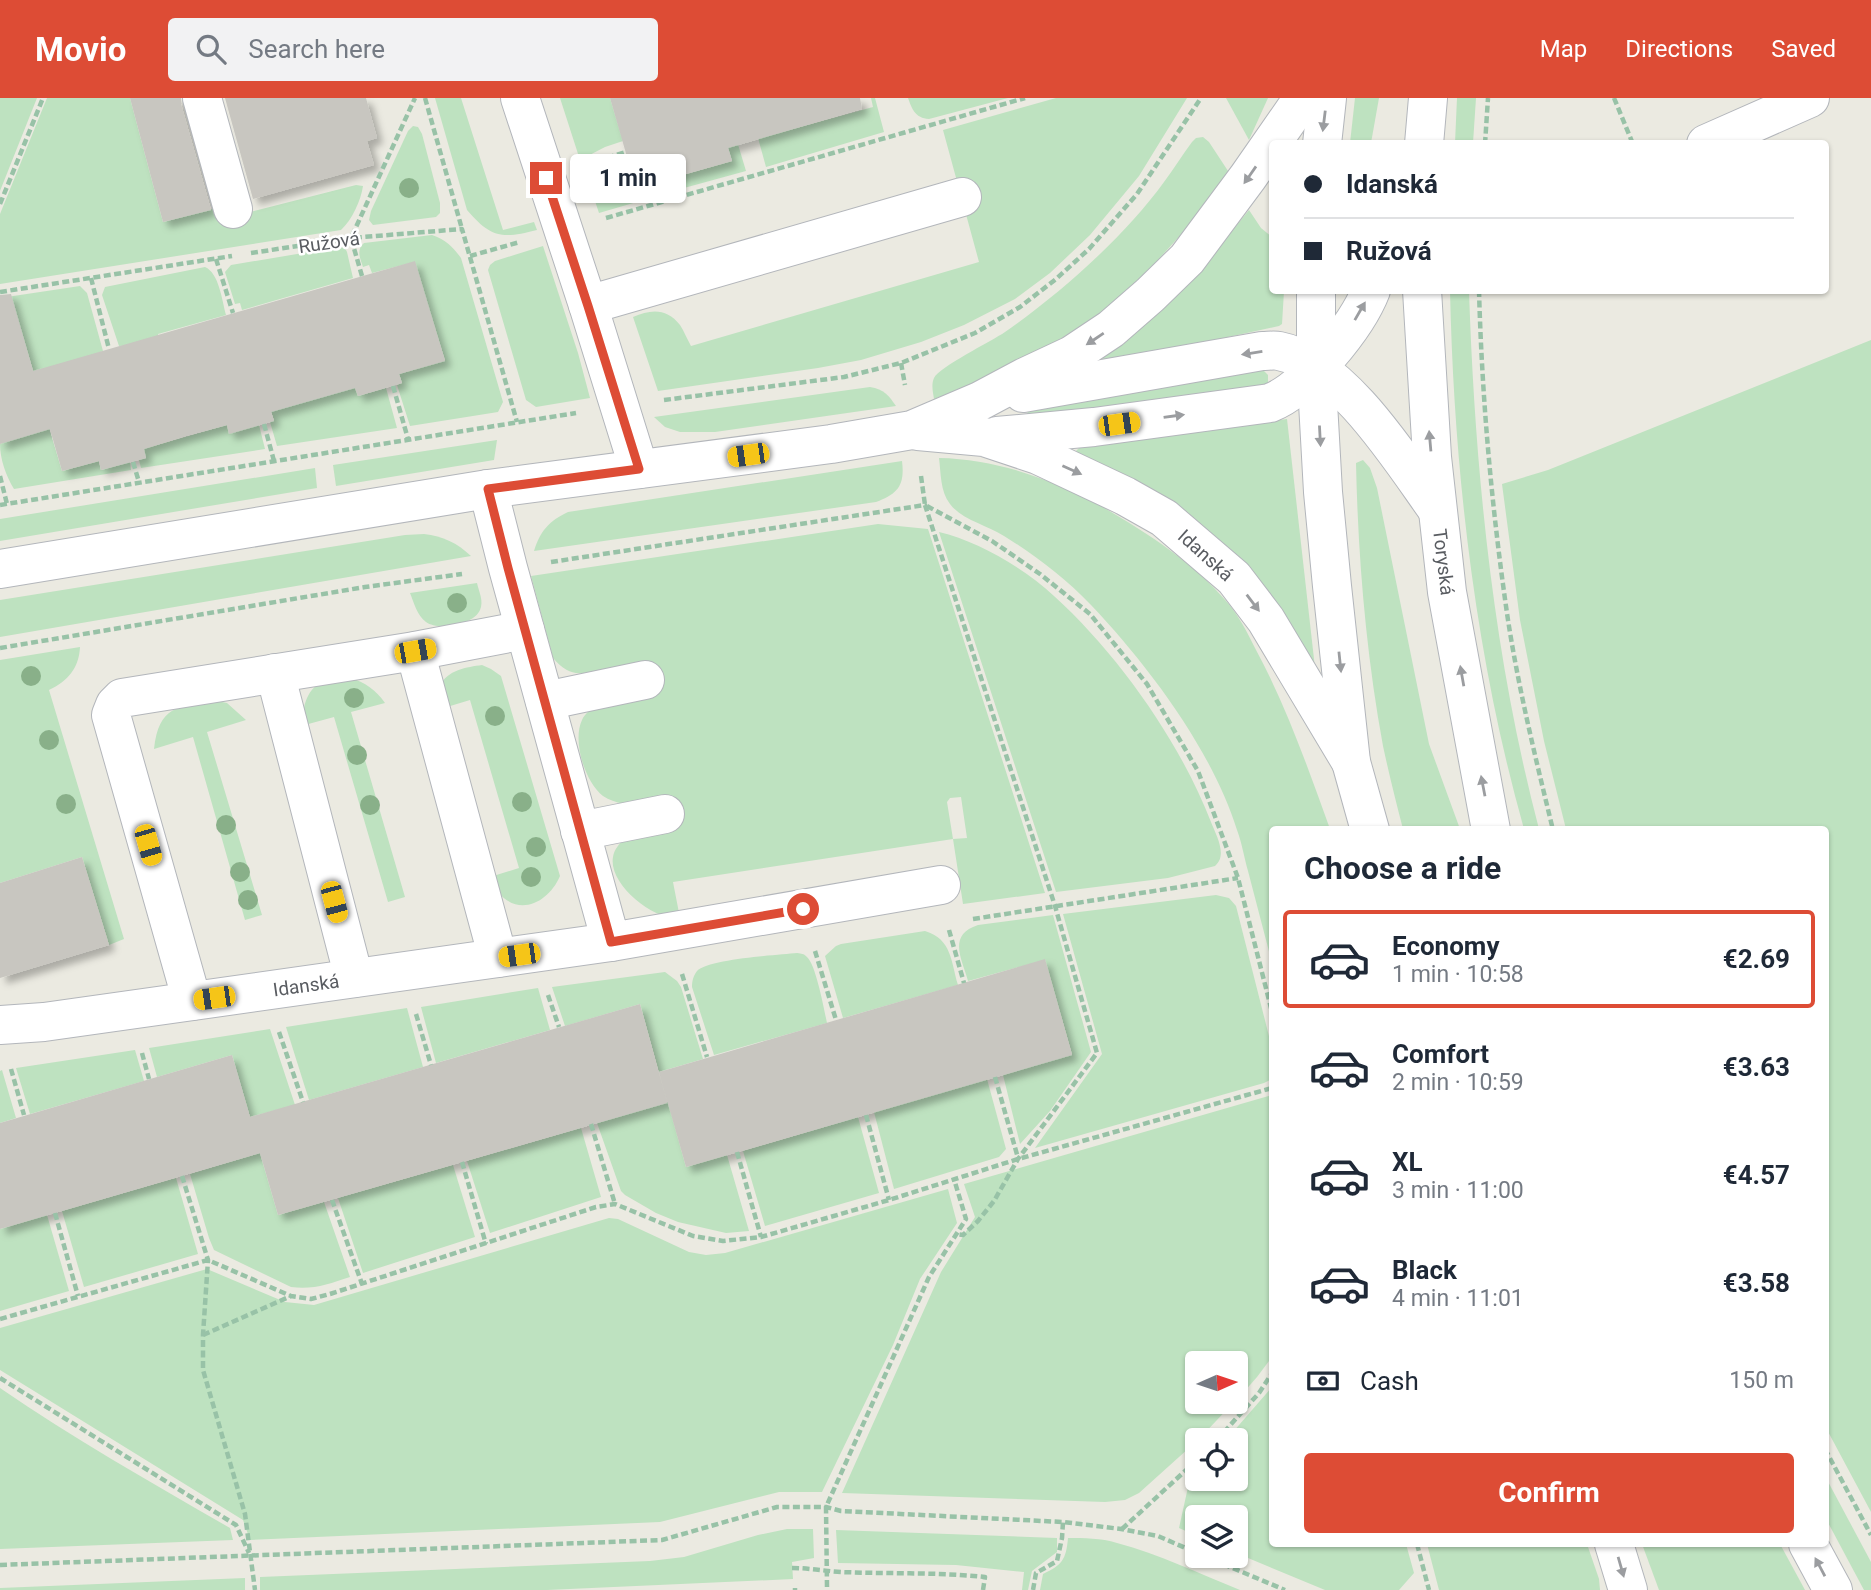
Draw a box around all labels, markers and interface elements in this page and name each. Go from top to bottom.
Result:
search box [168,18,658,81]
text: Movio [35,30,126,69]
icon: search [192,30,230,68]
text: Search here [248,34,385,64]
text: Map [1540,35,1587,63]
text: Directions [1625,35,1733,63]
text: Saved [1771,35,1836,63]
one-way arrow [1319,110,1330,132]
callout: 1 min [570,154,686,202]
route end [530,162,562,194]
text: 1 min [599,165,657,192]
one-way arrow [1244,165,1257,184]
text: Idanská [1346,169,1438,199]
street label: Ružová [297,227,361,258]
text: Ružová [1346,236,1432,266]
one-way arrow [1354,301,1366,320]
one-way arrow [1086,332,1104,346]
one-way arrow [1240,348,1262,359]
one-way arrow [1163,410,1185,421]
car [1097,411,1142,437]
one-way arrow [1314,425,1325,447]
one-way arrow [1425,430,1436,452]
car [726,442,771,468]
one-way arrow [1062,464,1082,476]
street label: Idanská [1173,525,1238,586]
street label: Toryská [1428,528,1459,597]
one-way arrow [1246,594,1260,612]
car [393,637,438,665]
one-way arrow [1335,651,1346,673]
one-way arrow [1456,665,1467,687]
one-way arrow [1477,775,1488,797]
car [133,822,164,868]
text: Choose a ride [1304,849,1501,887]
car [319,879,350,925]
route start [787,893,819,925]
icon: car [1308,928,1371,991]
text: Economy [1392,931,1499,961]
car [497,942,542,968]
text: €2.69 [1723,944,1790,974]
text: 1 min · 10:58 [1392,961,1524,988]
street label: Idanská [272,969,341,1002]
car [192,985,237,1011]
icon: car [1308,1036,1371,1099]
text: Comfort [1392,1039,1489,1069]
text: €3.63 [1723,1052,1790,1082]
text: 2 min · 10:59 [1392,1069,1524,1096]
icon: car [1308,1144,1371,1207]
text: XL [1392,1147,1423,1177]
text: €4.57 [1723,1160,1790,1190]
text: 3 min · 11:00 [1392,1177,1524,1204]
icon: car [1308,1252,1371,1315]
text: Black [1392,1255,1457,1285]
text: €3.58 [1723,1268,1790,1298]
text: 4 min · 11:01 [1392,1285,1524,1312]
north arrow [1185,1351,1248,1414]
map controls [1185,1351,1248,1568]
icon: cash [1304,1362,1342,1400]
text: Cash [1360,1366,1419,1396]
text: 150 m [1729,1367,1794,1394]
button: locate [1185,1428,1248,1491]
button: Confirm [1304,1453,1794,1533]
button: layers [1185,1505,1248,1568]
one-way arrow [1616,1556,1627,1578]
one-way arrow [1815,1557,1826,1577]

